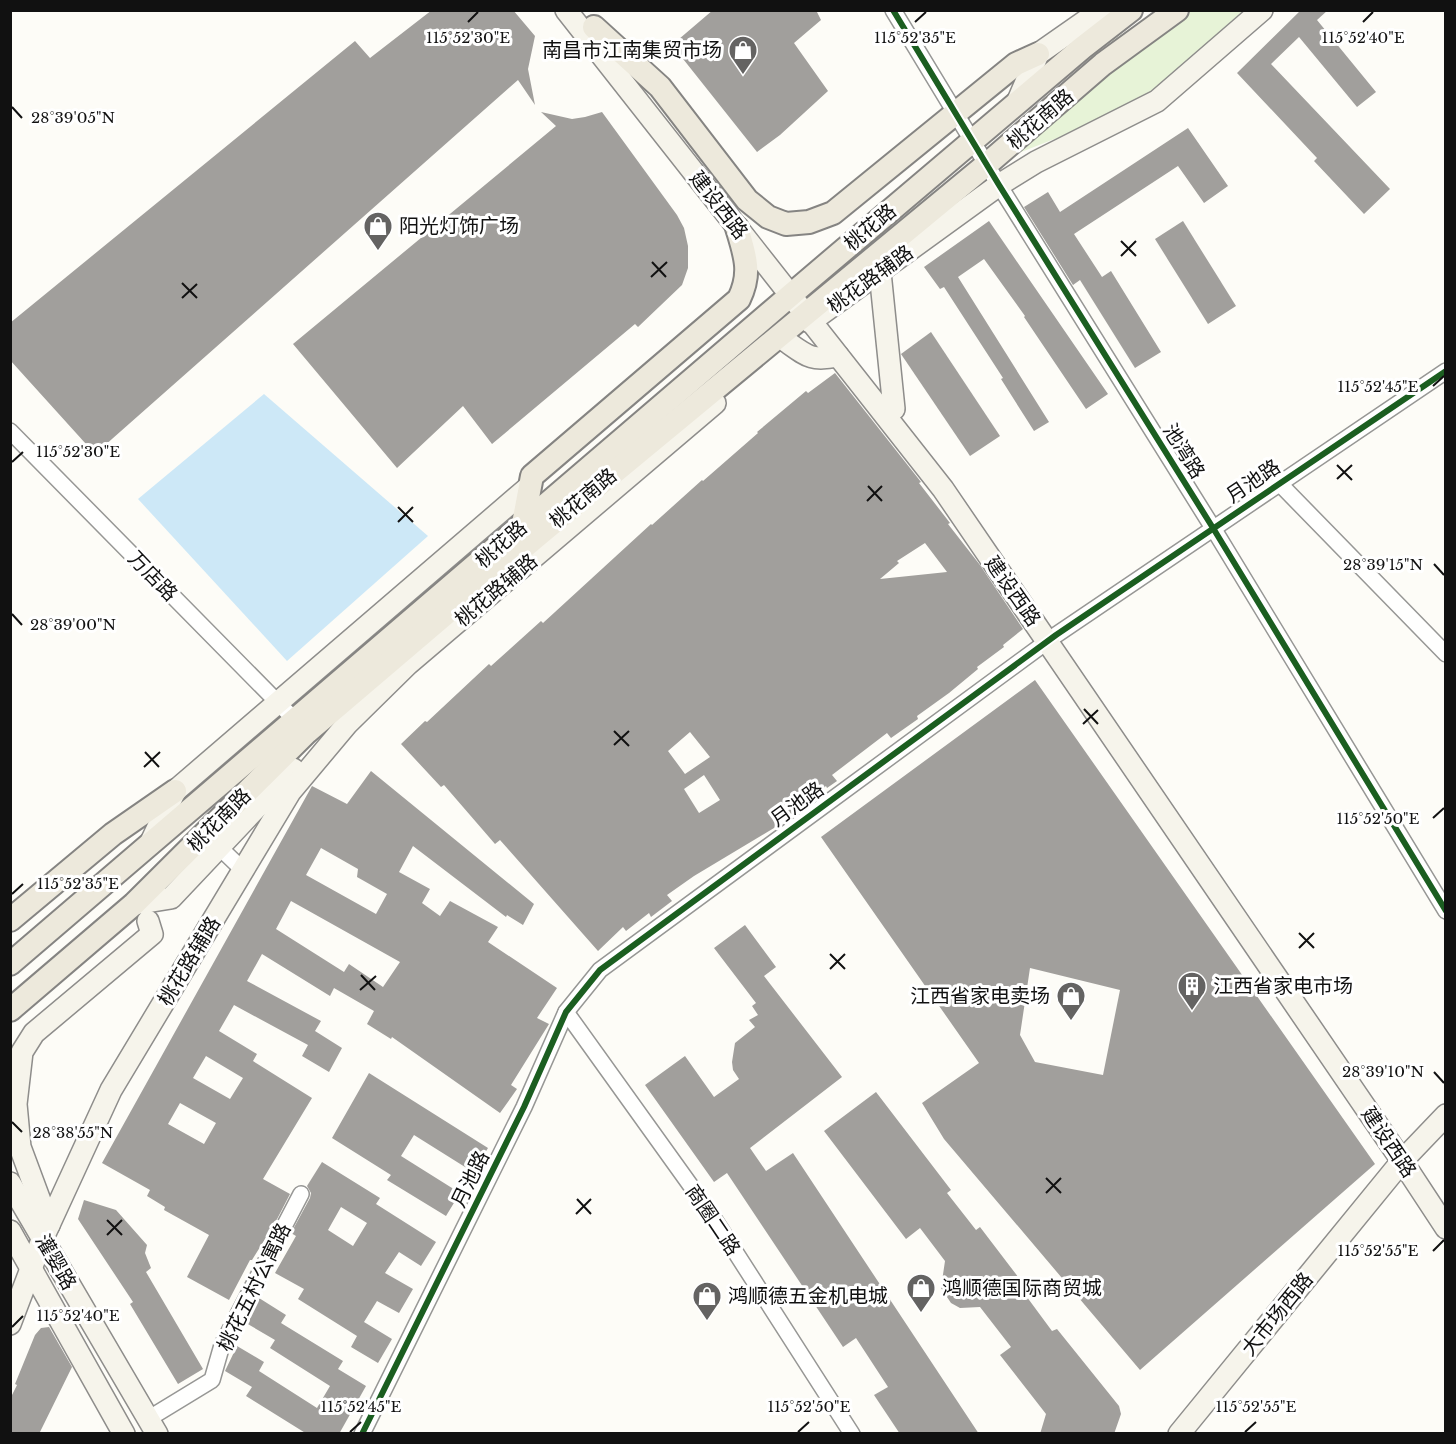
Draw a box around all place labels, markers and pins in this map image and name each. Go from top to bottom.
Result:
shop icon: 南昌市江南集贸市场 [727,34,759,76]
place label: 南昌市江南集贸市场 [542,38,722,62]
shop icon: 阳光灯饰广场 [362,210,394,252]
place label: 阳光灯饰广场 [399,214,519,238]
building icon: 江西省家电市场 [1176,970,1208,1012]
place label: 江西省家电市场 [1213,974,1353,998]
shop icon: 江西省家电卖场 [1055,980,1087,1022]
place label: 江西省家电卖场 [910,984,1050,1008]
shop icon: 鸿顺德国际商贸城 [905,1272,937,1314]
place label: 鸿顺德国际商贸城 [942,1276,1102,1300]
shop icon: 鸿顺德五金机电城 [691,1280,723,1322]
place label: 鸿顺德五金机电城 [728,1284,888,1308]

